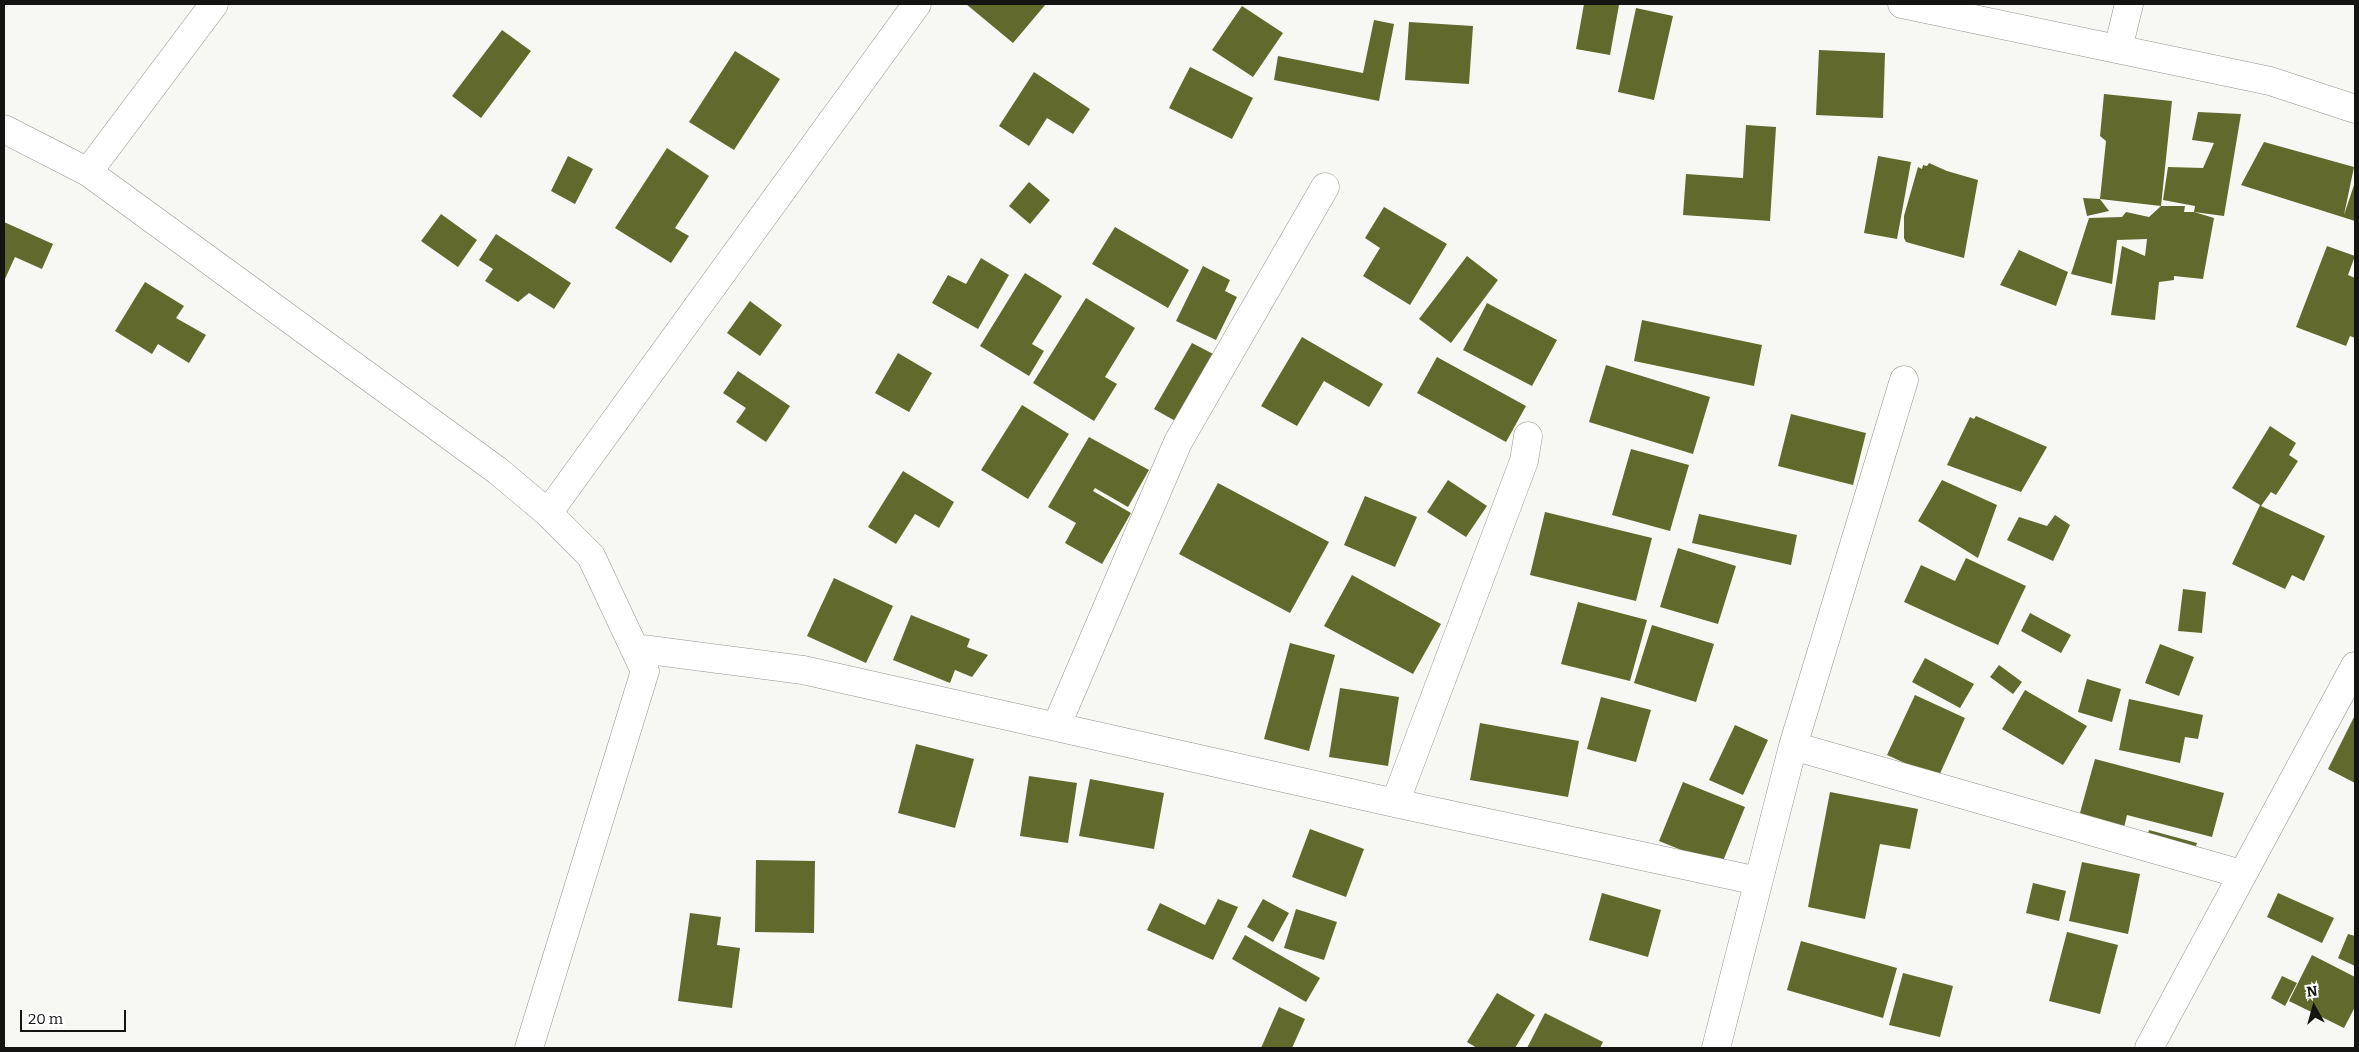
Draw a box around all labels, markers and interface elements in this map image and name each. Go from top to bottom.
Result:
north arrow [2289,982,2339,1032]
text: N [2306,983,2319,1001]
scale bar [22,1000,129,1032]
text: 20 m [28,1010,63,1028]

